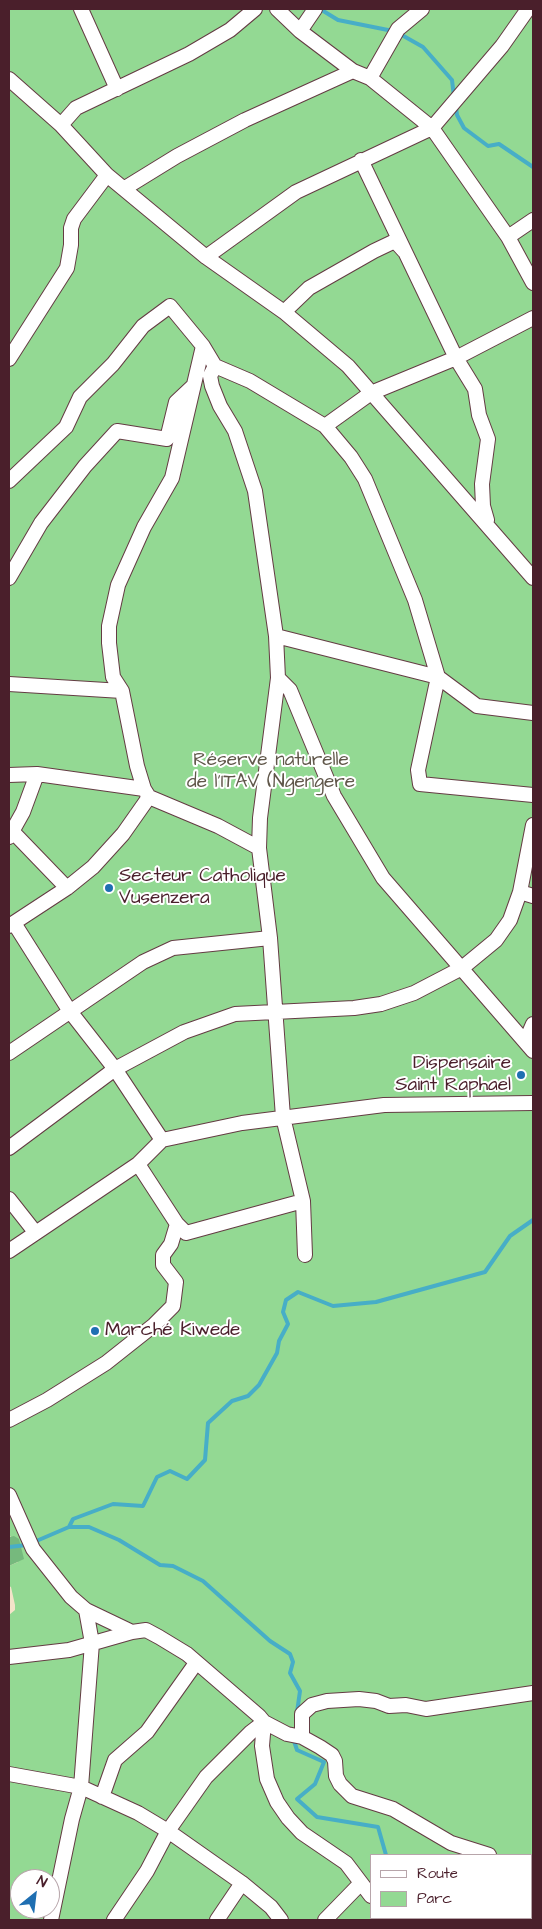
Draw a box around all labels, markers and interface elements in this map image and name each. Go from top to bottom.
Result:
park label: Réserve naturelle de l'ITAV (Ngengere [187,750,355,794]
place label: Secteur Catholique Vusenzera [119,866,286,910]
marker: Secteur Catholique Vusenzera [103,882,115,894]
place label: Dispensaire Saint Raphael [395,1053,511,1097]
marker: Dispensaire Saint Raphael [515,1069,527,1081]
place label: Marché Kiwede [105,1320,240,1342]
marker: Marché Kiwede [89,1325,101,1337]
legend [370,1854,532,1919]
text: Route [417,1863,458,1884]
north arrow [10,1869,60,1919]
text: N [33,1871,50,1893]
text: Parc [417,1888,452,1909]

